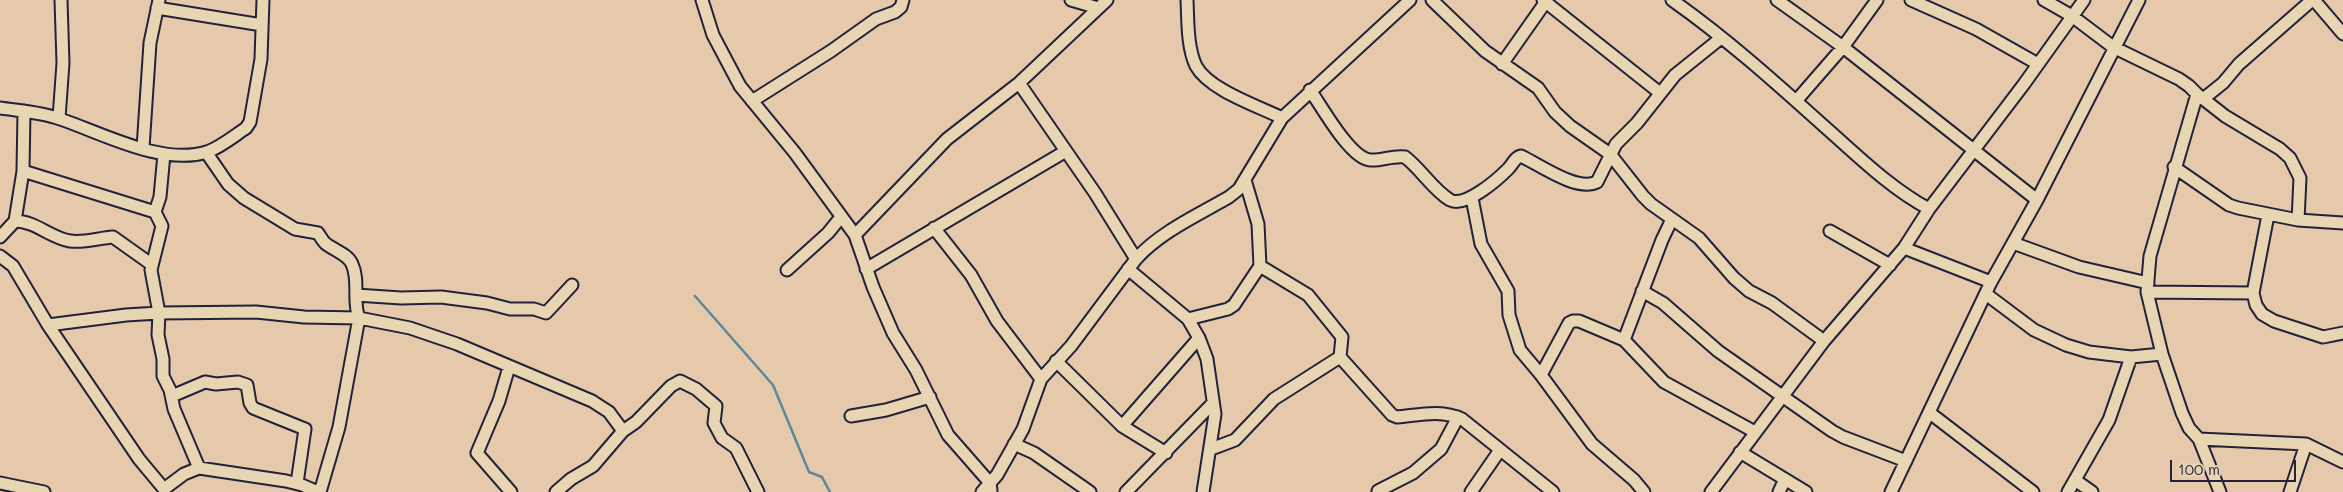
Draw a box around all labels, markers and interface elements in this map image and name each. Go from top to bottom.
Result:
scale bar [2173,450,2299,482]
text: 100 m [2178,459,2220,479]

